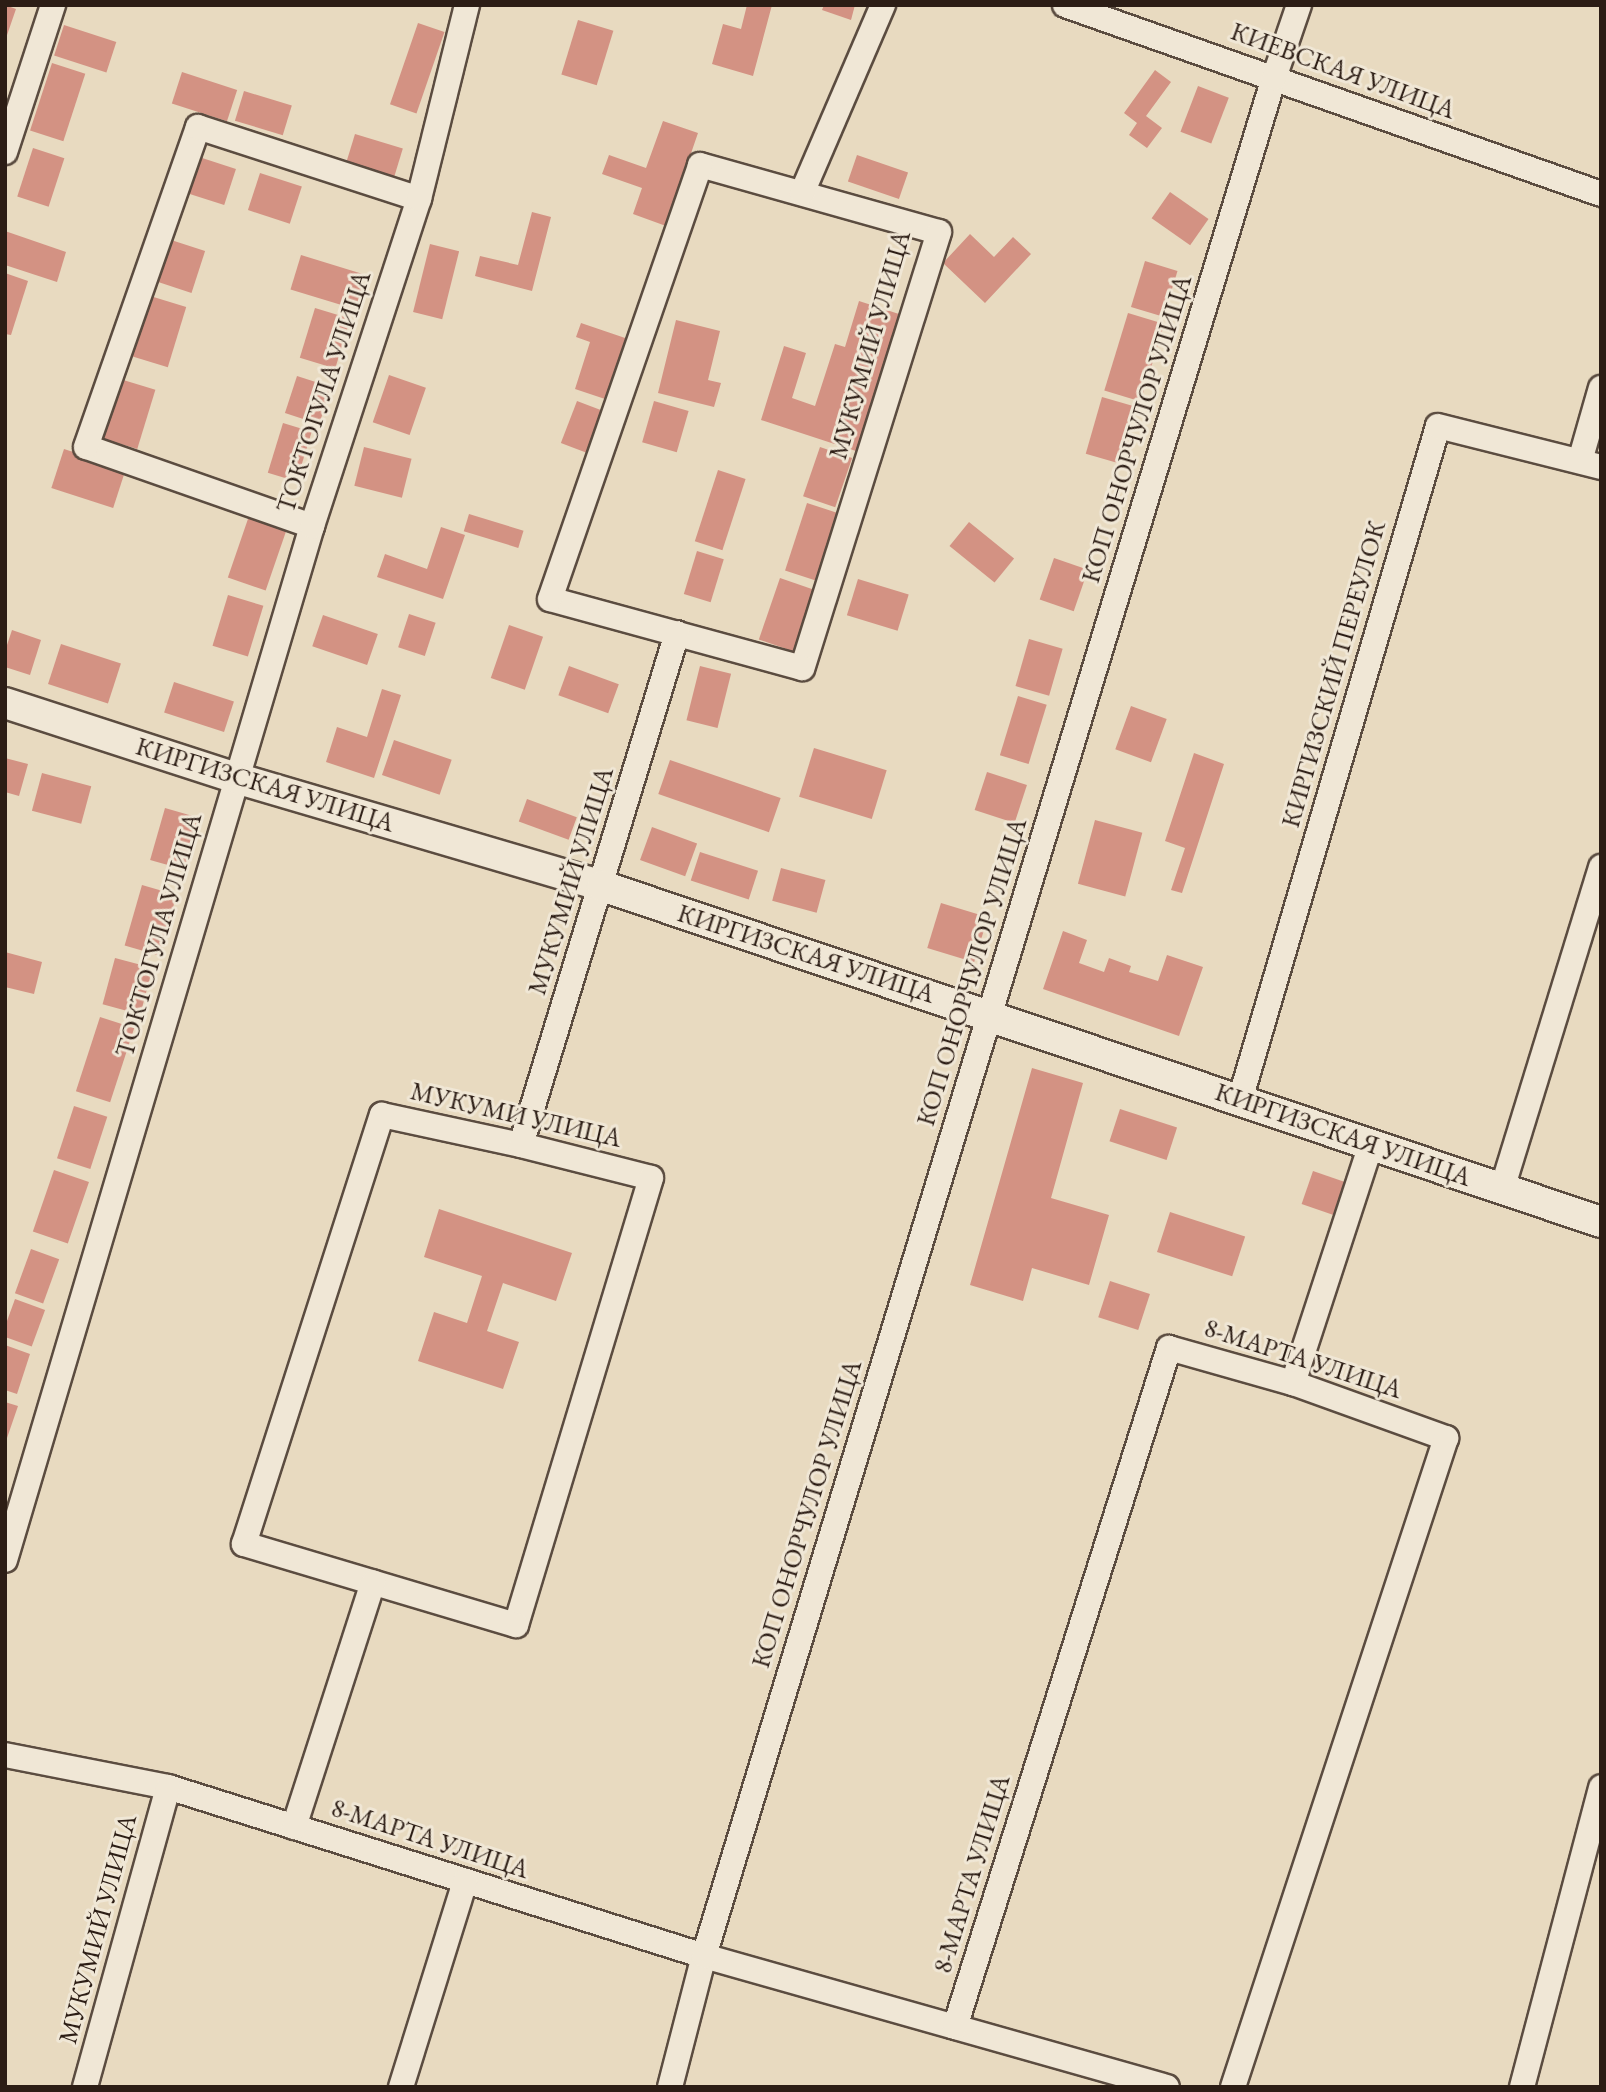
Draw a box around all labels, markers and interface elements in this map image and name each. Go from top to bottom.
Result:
street label: КИЕВСКАЯ УЛИЦА [1227,16,1459,126]
street label: МУКУМИЙ УЛИЦА [822,227,918,463]
street label: ТОКТОГУЛА УЛИЦА [270,267,378,517]
street label: КОП ОНОРЧУЛОР УЛИЦА [1075,271,1199,587]
street label: КИРГИЗСКИЙ ПЕРЕУЛОК [1275,517,1393,831]
street label: КИРГИЗСКАЯ УЛИЦА [132,731,398,839]
street label: МУКУМИЙ УЛИЦА [522,763,620,999]
street label: ТОКТОГУЛА УЛИЦА [109,809,209,1061]
street label: КОП ОНОРЧУЛОР УЛИЦА [910,814,1034,1130]
street label: КИРГИЗСКАЯ УЛИЦА [673,898,939,1010]
street label: МУКУМИ УЛИЦА [407,1076,625,1154]
street label: КИРГИЗСКАЯ УЛИЦА [1211,1077,1475,1193]
street label: 8-МАРТА УЛИЦА [1200,1312,1406,1406]
street label: КОП ОНОРЧУЛОР УЛИЦА [745,1356,869,1672]
street label: 8-МАРТА УЛИЦА [927,1771,1017,1977]
street label: 8-МАРТА УЛИЦА [327,1792,533,1886]
street label: МУКУМИЙ УЛИЦА [52,1811,144,2047]

